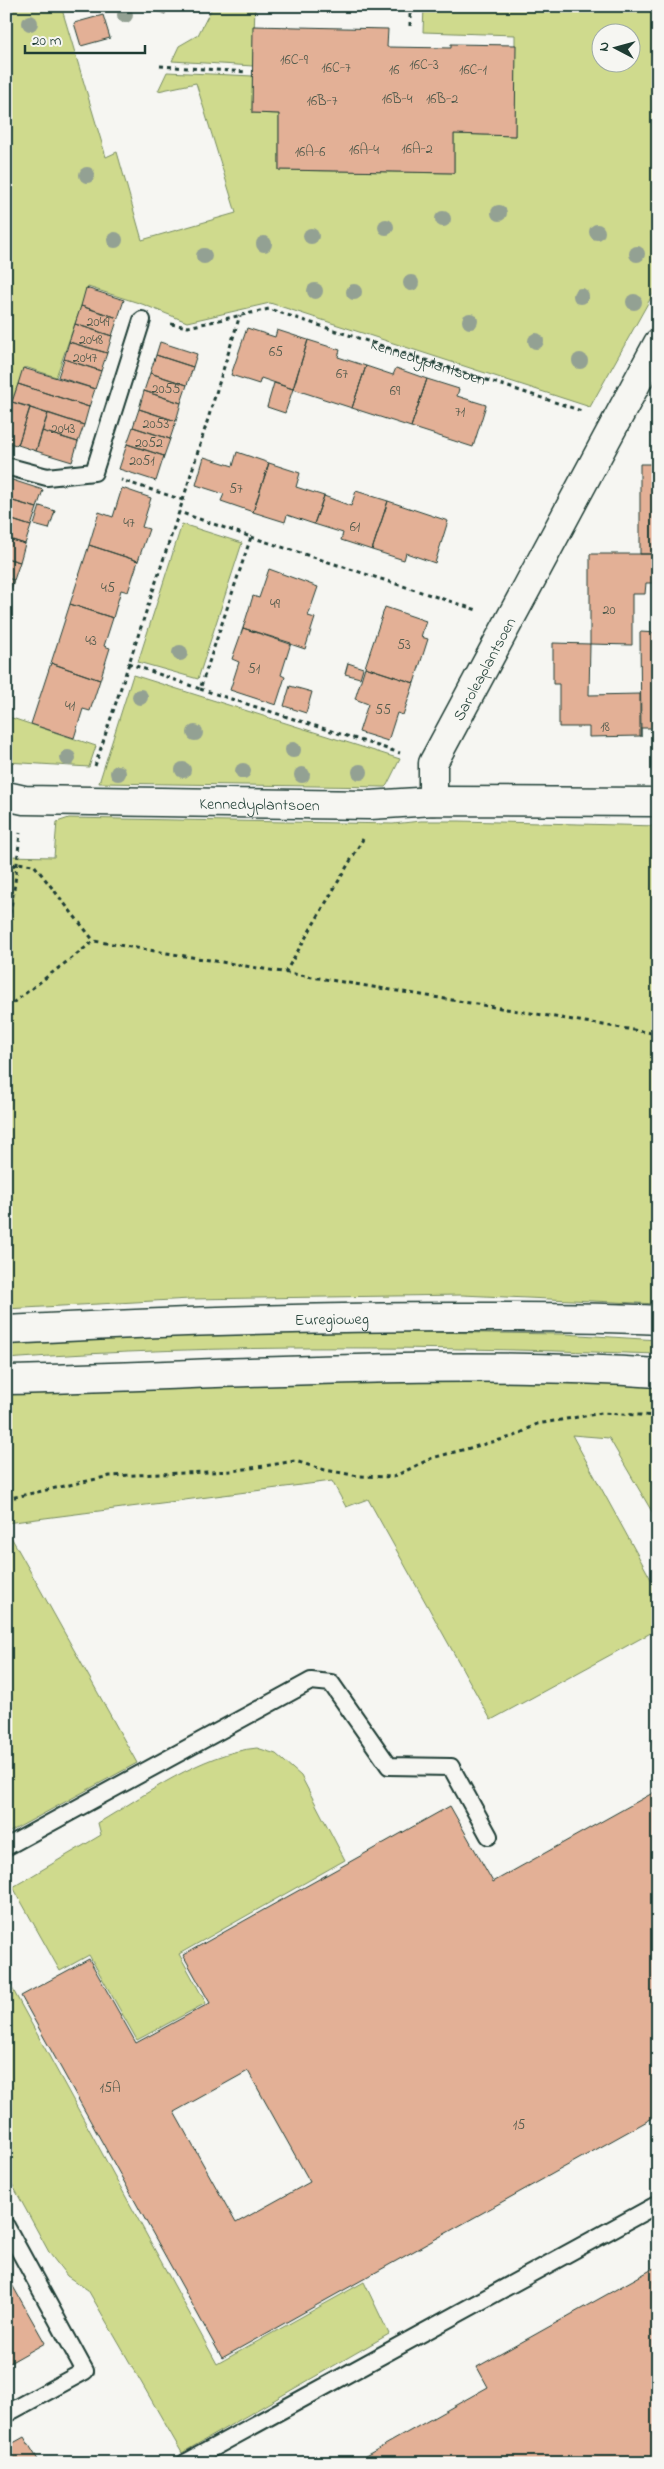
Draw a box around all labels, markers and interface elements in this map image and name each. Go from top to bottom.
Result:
scale bar [25,22,145,54]
north arrow [592,22,642,72]
text: 20 m [32,30,62,52]
text: N [594,41,615,53]
house number: 16C-9 [280,50,309,71]
house number: 16C-3 [409,55,439,76]
house number: 16C-7 [321,58,351,79]
house number: 16 [389,60,399,81]
house number: 16C-1 [459,60,488,81]
house number: 16B-4 [381,89,413,110]
house number: 16B-2 [426,89,458,110]
house number: 16B-7 [306,91,338,112]
house number: 16A-2 [401,139,433,160]
house number: 16A-4 [349,140,379,161]
house number: 16A-6 [295,142,325,163]
house number: 2049 [87,312,110,333]
house number: 2048 [79,330,103,351]
street label: Kennedyplantsoen [367,333,489,393]
house number: 65 [269,342,283,363]
house number: 2047 [73,348,98,369]
house number: 67 [336,364,348,385]
house number: 2055 [151,379,181,400]
house number: 69 [390,381,401,402]
house number: 71 [455,402,466,423]
house number: 2053 [143,414,170,435]
house number: 2043 [51,419,75,440]
house number: 2052 [135,433,163,454]
house number: 2051 [129,451,155,472]
house number: 57 [229,479,243,500]
house number: 47 [123,513,135,534]
house number: 61 [350,517,361,538]
house number: 45 [101,578,115,599]
house number: 49 [270,594,281,615]
house number: 20 [602,600,616,621]
street label: Saroleaplantsoen [448,613,523,726]
house number: 43 [85,631,97,652]
house number: 53 [397,635,411,656]
house number: 51 [248,659,261,680]
house number: 41 [65,696,76,717]
house number: 55 [375,700,391,721]
house number: 18 [600,717,610,738]
street label: Kennedyplantsoen [199,793,320,818]
street label: Euregioweg [294,1308,369,1333]
house number: 15A [99,2078,121,2099]
house number: 15 [513,2115,525,2136]

